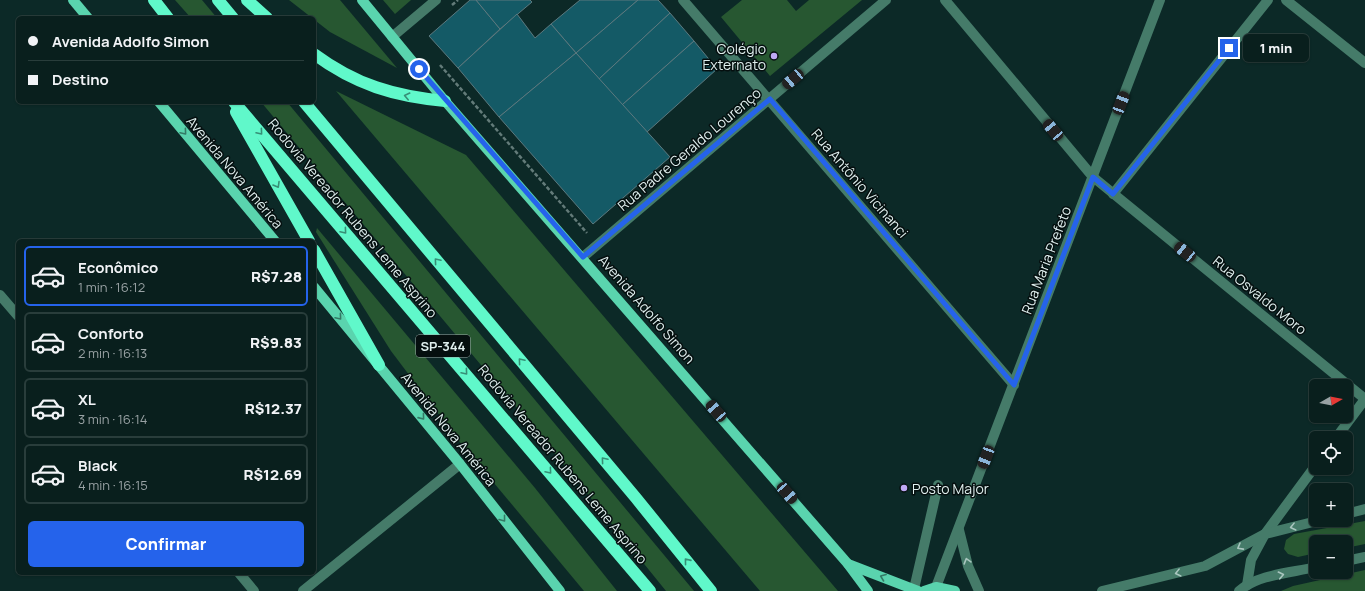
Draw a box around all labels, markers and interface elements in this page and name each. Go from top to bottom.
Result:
text: Avenida Adolfo Simon [52,31,209,52]
callout: 1 min [1243,34,1309,62]
place label: Colégio Externato [702,39,766,74]
route end [1220,39,1238,57]
text: 1 min [1260,39,1292,57]
marker: Colégio Externato [769,51,779,61]
route start [410,60,428,78]
car [780,67,806,91]
text: Destino [52,69,109,90]
street label: Rua Padre Geraldo Lourenço [613,83,765,215]
car [1111,90,1131,116]
one-way arrow [404,93,410,101]
street label: Avenida Nova América [182,112,288,232]
street label: Rodovia Vereador Rubens Leme Asprino [264,114,442,322]
car [1041,117,1065,143]
street label: Rua Antônio Vicinanci [807,124,913,242]
one-way arrow [179,127,186,135]
one-way arrow [255,127,262,134]
one-way arrow [273,181,280,188]
street label: Rua Maria Prefeto [1017,203,1075,317]
one-way arrow [340,226,347,233]
car [1172,240,1198,264]
street label: Avenida Adolfo Simon [594,251,700,367]
street label: Rua Osvaldo Moro [1209,251,1311,339]
text: Econômico [78,257,158,278]
icon: car [30,258,66,294]
one-way arrow [435,258,442,266]
text: R$7.28 [251,266,302,287]
text: 1 min · 16:12 [78,278,145,296]
one-way arrow [335,312,342,320]
text: Conforto [78,323,144,344]
icon: car [30,324,66,360]
text: R$9.83 [250,332,302,353]
road number: SP-344 [416,335,470,357]
text: 2 min · 16:13 [78,344,147,362]
one-way arrow [518,358,525,365]
street label: Rodovia Vereador Rubens Leme Asprino [474,360,652,568]
street label: Avenida Nova América [397,368,501,490]
one-way arrow [460,368,467,375]
north arrow [1309,379,1353,423]
map controls [1309,379,1353,579]
text: XL [78,389,96,410]
icon: car [30,390,66,426]
text: R$12.37 [245,398,302,419]
car [704,398,728,424]
text: 3 min · 16:14 [78,410,147,428]
one-way arrow [417,413,424,420]
button: locate [1309,431,1353,475]
car [976,444,996,470]
text: Black [78,455,117,476]
icon: car [30,456,66,492]
one-way arrow [602,458,609,465]
text: R$12.69 [243,464,302,485]
one-way arrow [544,466,552,474]
text: 4 min · 16:15 [78,476,148,494]
place label: Posto Major [912,479,989,498]
car [775,480,799,506]
marker: Posto Major [899,483,909,493]
button: + [1309,483,1353,527]
one-way arrow [498,514,505,521]
button: Confirmar [28,521,304,567]
one-way arrow [1290,522,1297,531]
button: − [1309,535,1353,579]
one-way arrow [1237,543,1244,550]
one-way arrow [684,558,691,565]
one-way arrow [963,558,972,565]
one-way arrow [1175,568,1181,576]
one-way arrow [1278,571,1284,579]
one-way arrow [880,574,887,582]

